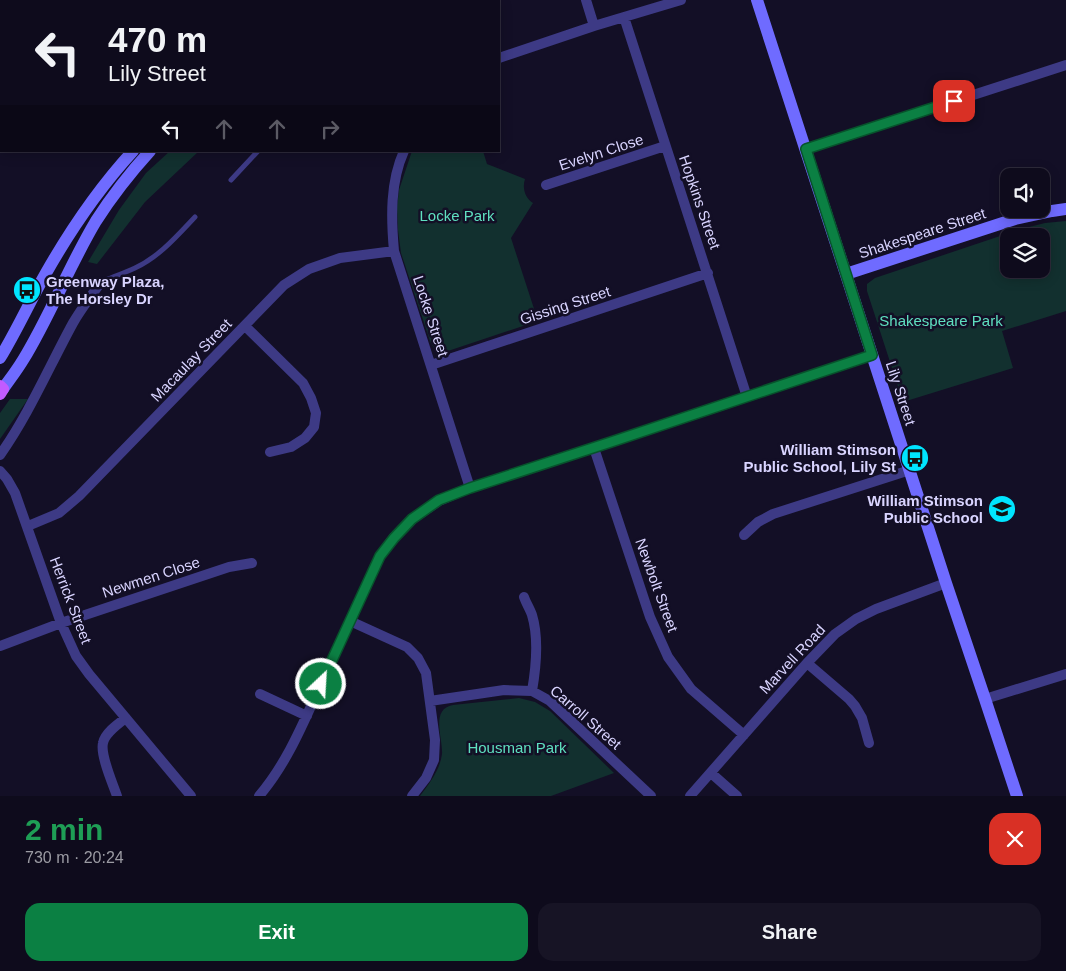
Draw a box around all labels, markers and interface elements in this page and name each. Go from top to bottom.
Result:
icon: left [25,20,90,85]
text: 470 m [108,20,207,59]
text: Lily Street [108,61,206,86]
pin [933,80,975,122]
icon: arrive [940,87,968,115]
icon: left [157,115,185,143]
icon: ahead [210,115,238,143]
icon: ahead [263,115,291,143]
icon: right [316,115,344,143]
street label: Evelyn Close [557,130,645,174]
street label: Hopkins Street [676,153,724,252]
map controls [1000,168,1050,278]
button: sound [1000,168,1050,218]
street label: Shakespeare Street [856,204,988,262]
park label: Locke Park [419,207,495,224]
button: layers [1000,228,1050,278]
place label: Greenway Plaza, The Horsley Dr [46,273,164,307]
street label: Locke Street [410,273,452,359]
bus stop icon: Greenway Plaza, The Horsley Dr [12,275,42,305]
street label: Gissing Street [518,282,613,328]
park label: Shakespeare Park [879,312,1003,329]
street label: Macaulay Street [147,315,235,405]
street label: Lily Street [883,359,920,428]
place label: William Stimson Public School, Lily St [743,441,896,475]
bus stop icon: William Stimson Public School, Lily St [900,443,930,473]
place label: William Stimson Public School [867,492,983,526]
school or university icon: William Stimson Public School [987,494,1017,524]
street label: Newbolt Street [632,536,682,635]
street label: Newmen Close [100,553,202,601]
street label: Herrick Street [47,554,96,647]
street label: Marvell Road [756,621,828,697]
position arrow [294,657,346,709]
street label: Carroll Street [547,682,626,753]
park label: Housman Park [467,739,567,756]
text: 2 min [25,813,103,846]
button: close [989,813,1041,865]
text: 730 m · 20:24 [25,849,124,866]
button: Exit [25,903,528,961]
button: Share [538,903,1041,961]

